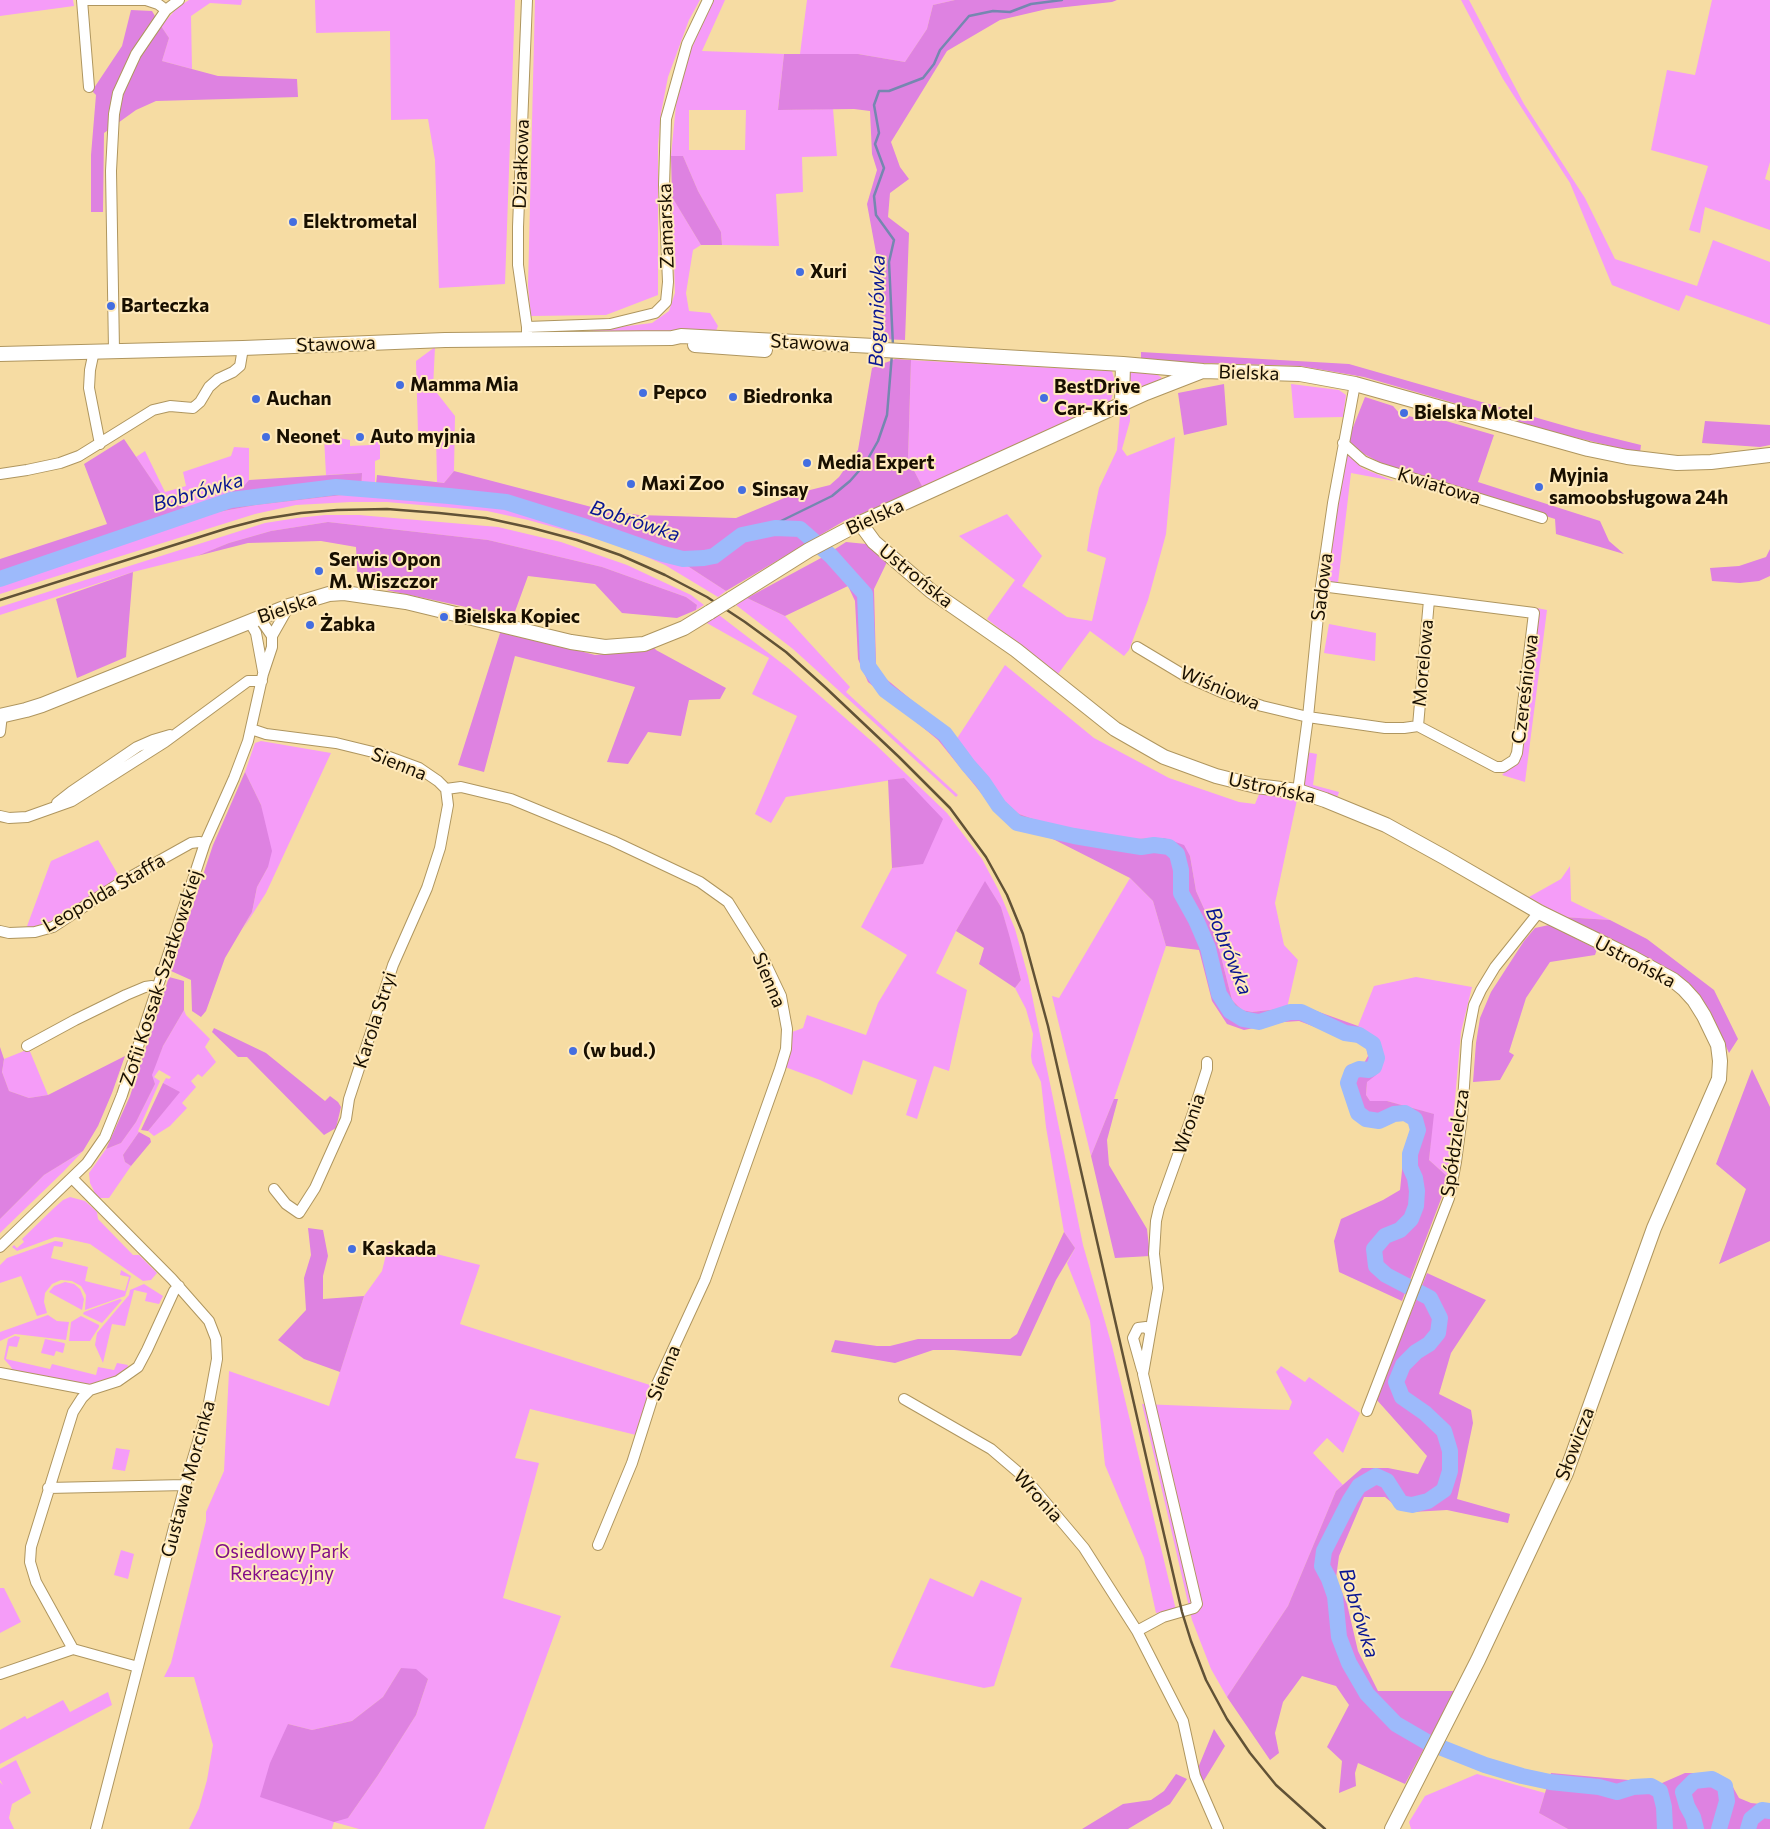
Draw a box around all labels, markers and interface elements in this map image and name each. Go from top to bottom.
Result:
street label: Działkowa [508,119,534,209]
street label: Zamarska [653,183,679,269]
place label: Elektrometal [303,211,417,233]
marker: Elektrometal [287,216,299,228]
water label: Boguniówka [864,255,890,367]
place label: Xuri [810,261,847,283]
marker: Xuri [794,266,806,278]
place label: Barteczka [121,295,209,317]
marker: Barteczka [105,300,117,312]
street label: Stawowa [770,330,850,356]
street label: Stawowa [296,331,376,357]
street label: Bielska [1218,361,1280,385]
place label: Mamma Mia [410,374,519,396]
place label: BestDrive Car-Kris [1054,376,1140,420]
marker: Mamma Mia [394,379,406,391]
place label: Pepco [653,382,707,404]
place label: Biedronka [743,386,833,408]
marker: Pepco [637,387,649,399]
place label: Auchan [266,388,332,410]
marker: Biedronka [727,391,739,403]
marker: BestDrive Car-Kris [1038,392,1050,404]
marker: Auchan [250,393,262,405]
place label: Bielska Motel [1414,402,1533,424]
marker: Bielska Motel [1398,407,1410,419]
place label: Neonet [276,426,341,448]
place label: Auto myjnia [370,426,476,448]
marker: Neonet [260,431,272,443]
marker: Auto myjnia [354,431,366,443]
place label: Media Expert [817,452,934,474]
marker: Media Expert [801,457,813,469]
street label: Kwiatowa [1395,463,1483,509]
place label: Myjnia samoobsługowa 24h [1549,465,1728,509]
water label: Bobrówka [150,468,246,516]
place label: Maxi Zoo [641,473,725,495]
marker: Maxi Zoo [625,478,637,490]
place label: Sinsay [752,479,809,501]
marker: Myjnia samoobsługowa 24h [1533,481,1545,493]
marker: Sinsay [736,484,748,496]
street label: Bielska [843,494,907,540]
water label: Bobrówka [587,495,683,547]
street label: Ustrońska [874,539,958,613]
place label: Serwis Opon M. Wiszczor [329,549,441,593]
street label: Sadowa [1307,552,1337,622]
marker: Serwis Opon M. Wiszczor [313,565,325,577]
street label: Bielska [255,587,319,629]
place label: Bielska Kopiec [454,606,580,628]
marker: Bielska Kopiec [438,611,450,623]
place label: Żabka [320,614,375,636]
street label: Morelowa [1408,618,1438,708]
marker: Żabka [304,619,316,631]
street label: Czereśniowa [1507,633,1543,745]
street label: Wiśniowa [1177,661,1263,715]
street label: Sienna [368,743,430,785]
street label: Ustrońska [1226,768,1318,808]
street label: Leopolda Staffa [39,849,169,937]
street label: Zofii Kossak-Szatkowskiej [115,867,207,1089]
water label: Bobrówka [1200,903,1258,999]
street label: Ustrońska [1591,931,1679,993]
street label: Sienna [747,949,791,1011]
street label: Karola Stryi [349,969,401,1071]
place label: (w bud.) [583,1040,656,1062]
marker: (w bud.) [567,1045,579,1057]
street label: Spółdzielcza [1436,1088,1474,1198]
street label: Wronia [1168,1091,1210,1157]
place label: Kaskada [362,1238,436,1260]
marker: Kaskada [346,1243,358,1255]
street label: Sienna [643,1342,685,1404]
street label: Gustawa Morcinka [156,1398,220,1560]
street label: Słowicza [1551,1404,1599,1484]
street label: Wronia [1009,1465,1067,1527]
park label: Osiedlowy Park Rekreacyjny [215,1541,349,1585]
water label: Bobrówka [1334,1565,1384,1661]

